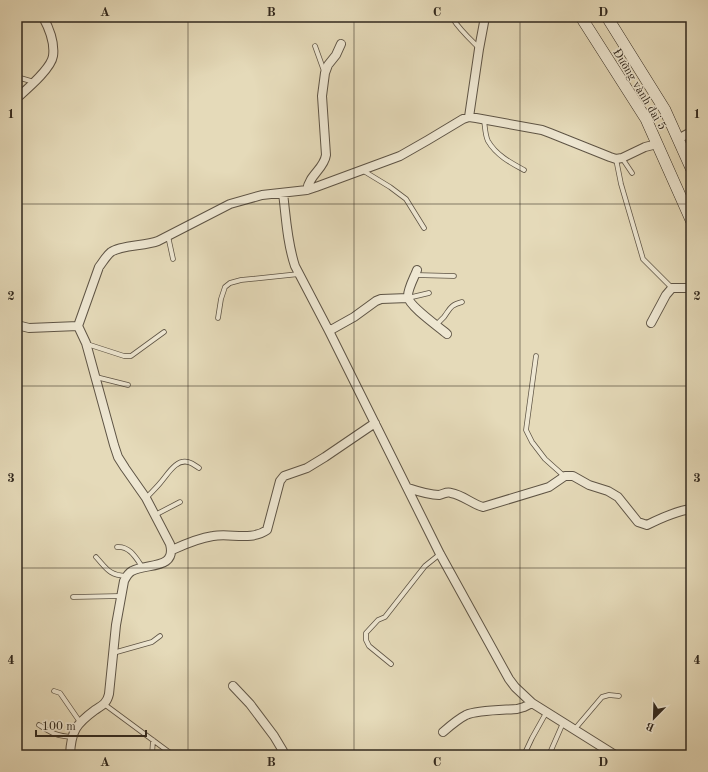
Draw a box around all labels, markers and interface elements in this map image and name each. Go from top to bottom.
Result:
text: A [100,6,110,19]
text: B [266,6,276,19]
text: C [433,6,441,19]
text: D [598,6,608,19]
street label: Đường vành đai 5 [610,46,669,132]
text: 1 [7,108,15,121]
text: 1 [693,108,701,121]
text: 2 [7,290,15,303]
text: 2 [693,290,701,303]
text: 3 [7,472,15,485]
text: 3 [693,472,701,485]
text: 4 [7,654,15,667]
text: 4 [693,654,701,667]
north arrow [634,698,674,738]
scale bar [36,712,146,738]
text: B [645,719,656,732]
text: 100 m [42,721,76,733]
text: A [100,756,110,769]
text: B [266,756,276,769]
text: C [433,756,441,769]
text: D [598,756,608,769]

